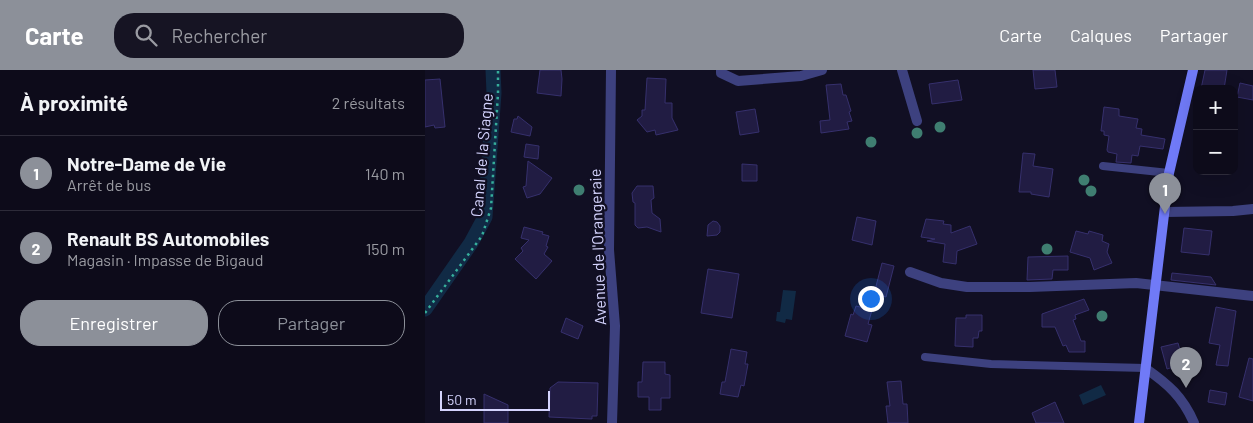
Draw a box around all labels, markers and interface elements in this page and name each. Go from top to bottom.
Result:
search box [114,13,464,58]
text: Carte [25,21,84,50]
icon: search [132,21,160,49]
text: Rechercher [172,24,267,47]
text: Carte [999,24,1042,46]
text: Calques [1070,24,1132,46]
text: Partager [1160,24,1228,46]
map controls [1193,85,1238,175]
button: + [1193,85,1238,130]
text: À proximité [20,90,128,115]
street label: Canal de la Siagne [466,92,496,218]
text: 2 résultats [332,93,405,112]
button: − [1193,130,1238,175]
text: Notre-Dame de Vie [67,152,226,175]
text: 1 [33,164,39,183]
text: 140 m [365,164,405,183]
street label: Avenue de l'Orangeraie [585,168,609,326]
pin: 1 [1149,173,1181,214]
text: Arrêt de bus [67,175,151,194]
text: Renault BS Automobiles [67,227,269,250]
text: 2 [32,239,40,258]
text: 150 m [366,239,405,258]
text: Magasin · Impasse de Bigaud [67,250,263,269]
your location [858,286,884,312]
button: Enregistrer [20,300,208,346]
button: Partager [218,300,405,346]
pin: 2 [1170,347,1202,388]
scale bar [440,388,550,411]
text: 50 m [447,391,476,408]

